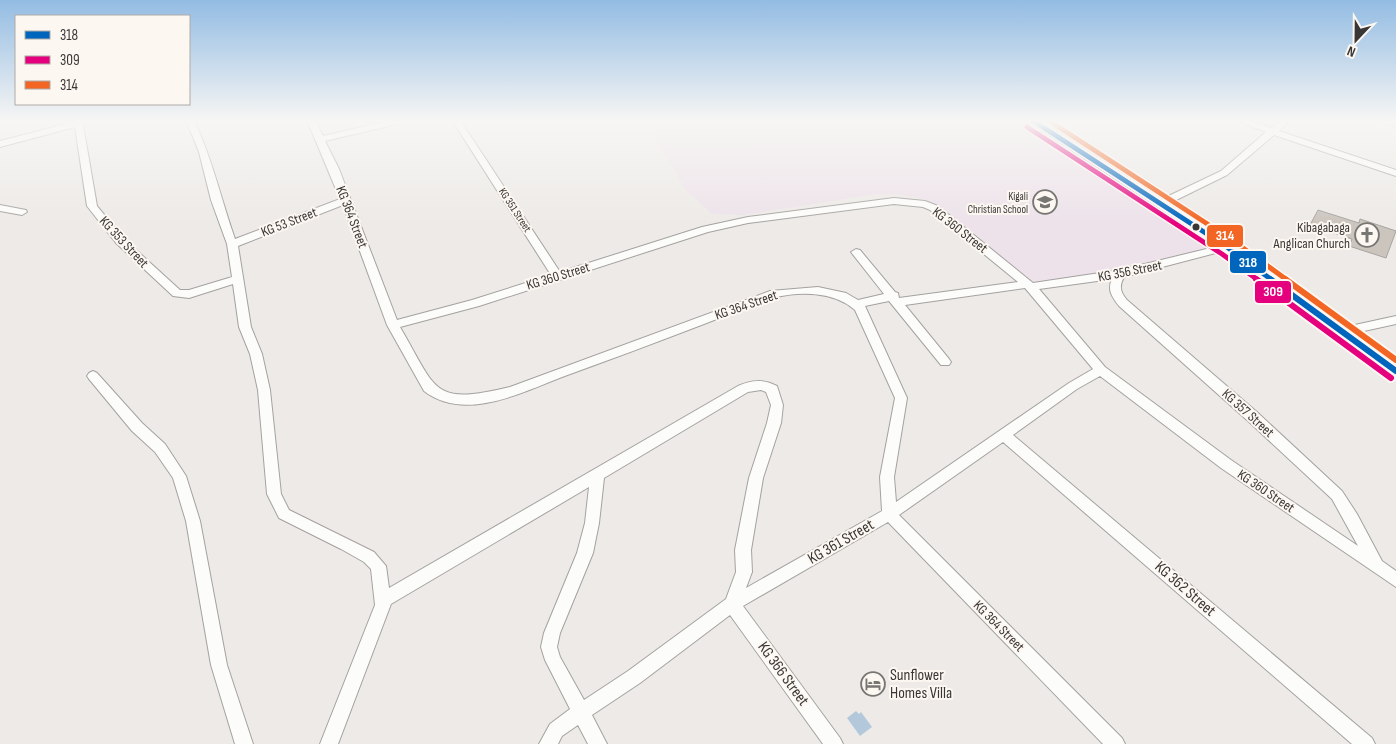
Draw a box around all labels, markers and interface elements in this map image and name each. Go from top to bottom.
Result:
legend [15,15,190,105]
north arrow [1331,15,1381,65]
text: 318 [60,26,78,45]
text: N [1345,42,1358,61]
text: 309 [60,51,80,70]
text: 314 [60,76,78,95]
street label: KG 364 Street [332,184,372,250]
street label: KG 351 Street [496,186,534,235]
school or university icon: Kigali Christian School [1032,189,1058,215]
place label: Kigali Christian School [968,190,1028,216]
street label: KG 360 Street [929,203,991,257]
street label: KG 53 Street [259,204,319,240]
street label: KG 353 Street [96,213,152,271]
place label: Kibagabaga Anglican Church [1273,219,1350,252]
unlabelled marker [1191,222,1201,232]
church icon: Kibagabaga Anglican Church [1354,222,1380,248]
line badge: 314 [1206,224,1244,248]
text: 314 [1216,227,1235,244]
line badge: 318 [1229,250,1267,274]
text: 318 [1239,254,1258,271]
street label: KG 356 Street [1097,256,1163,286]
street label: KG 360 Street [524,258,592,294]
line badge: 309 [1254,280,1292,304]
text: 309 [1263,283,1283,300]
street label: KG 364 Street [712,286,780,324]
street label: KG 357 Street [1218,385,1278,441]
street label: KG 360 Street [1234,466,1298,516]
street label: KG 361 Street [805,515,878,569]
street label: KG 362 Street [1151,557,1219,621]
street label: KG 364 Street [970,597,1028,655]
street label: KG 366 Street [753,638,813,710]
place label: Sunflower Homes Villa [890,666,952,703]
hotel icon: Sunflower Homes Villa [860,671,886,697]

